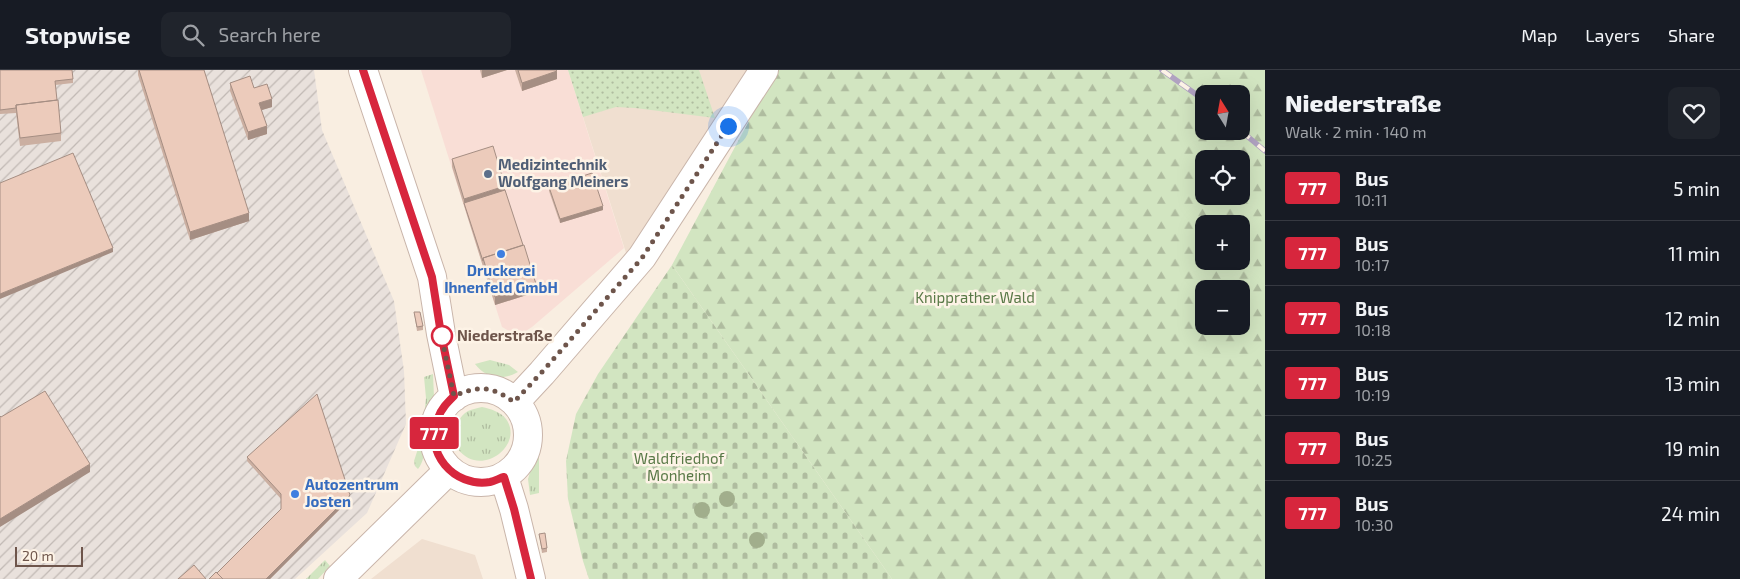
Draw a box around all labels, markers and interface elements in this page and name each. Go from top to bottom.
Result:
search box [161,12,511,57]
text: Stopwise [25,20,131,49]
icon: search [179,21,207,49]
text: Search here [219,23,321,46]
text: Map [1521,24,1557,46]
text: Layers [1585,24,1640,46]
text: Share [1668,24,1715,46]
north arrow [1195,85,1250,140]
map controls [1195,85,1250,335]
button: heart [1668,87,1720,139]
text: Niederstraße [1285,88,1441,117]
your location [716,114,741,139]
text: Walk · 2 min · 140 m [1285,122,1427,141]
button: locate [1195,150,1250,205]
place label: Medizintechnik Wolfgang Meiners [498,155,628,190]
text: Bus [1355,167,1389,190]
marker: Medizintechnik Wolfgang Meiners [482,168,494,180]
text: 777 [1298,177,1327,199]
text: 5 min [1673,177,1720,200]
text: 10:11 [1355,190,1388,209]
button: + [1195,215,1250,270]
text: Bus [1355,232,1389,255]
text: 777 [1298,242,1327,264]
text: 11 min [1668,242,1720,265]
marker: Druckerei Ihnenfeld GmbH [495,248,507,260]
text: 10:17 [1355,255,1389,274]
place label: Druckerei Ihnenfeld GmbH [444,261,558,296]
button: − [1195,280,1250,335]
park label: Knipprather Wald [915,288,1035,306]
text: Bus [1355,297,1389,320]
text: 777 [1298,307,1327,329]
text: 12 min [1665,307,1720,330]
text: 10:18 [1355,320,1391,339]
marker: Niederstraße [431,325,453,347]
place label: Niederstraße [457,326,552,344]
text: Bus [1355,362,1389,385]
text: 777 [1298,372,1327,394]
text: 13 min [1665,372,1720,395]
text: 10:19 [1355,385,1390,404]
line badge: 777 [405,417,463,449]
text: 777 [420,422,448,444]
text: Bus [1355,427,1389,450]
text: 777 [1298,437,1327,459]
text: 19 min [1665,437,1720,460]
park label: Waldfriedhof Monheim [634,449,724,484]
text: 10:25 [1355,450,1392,469]
place label: Autozentrum Josten [305,475,399,510]
marker: Autozentrum Josten [289,488,301,500]
text: Bus [1355,492,1389,515]
text: 777 [1298,502,1327,524]
text: 24 min [1661,502,1720,525]
text: 10:30 [1355,515,1393,534]
scale bar [15,544,82,567]
text: 20 m [22,547,54,564]

